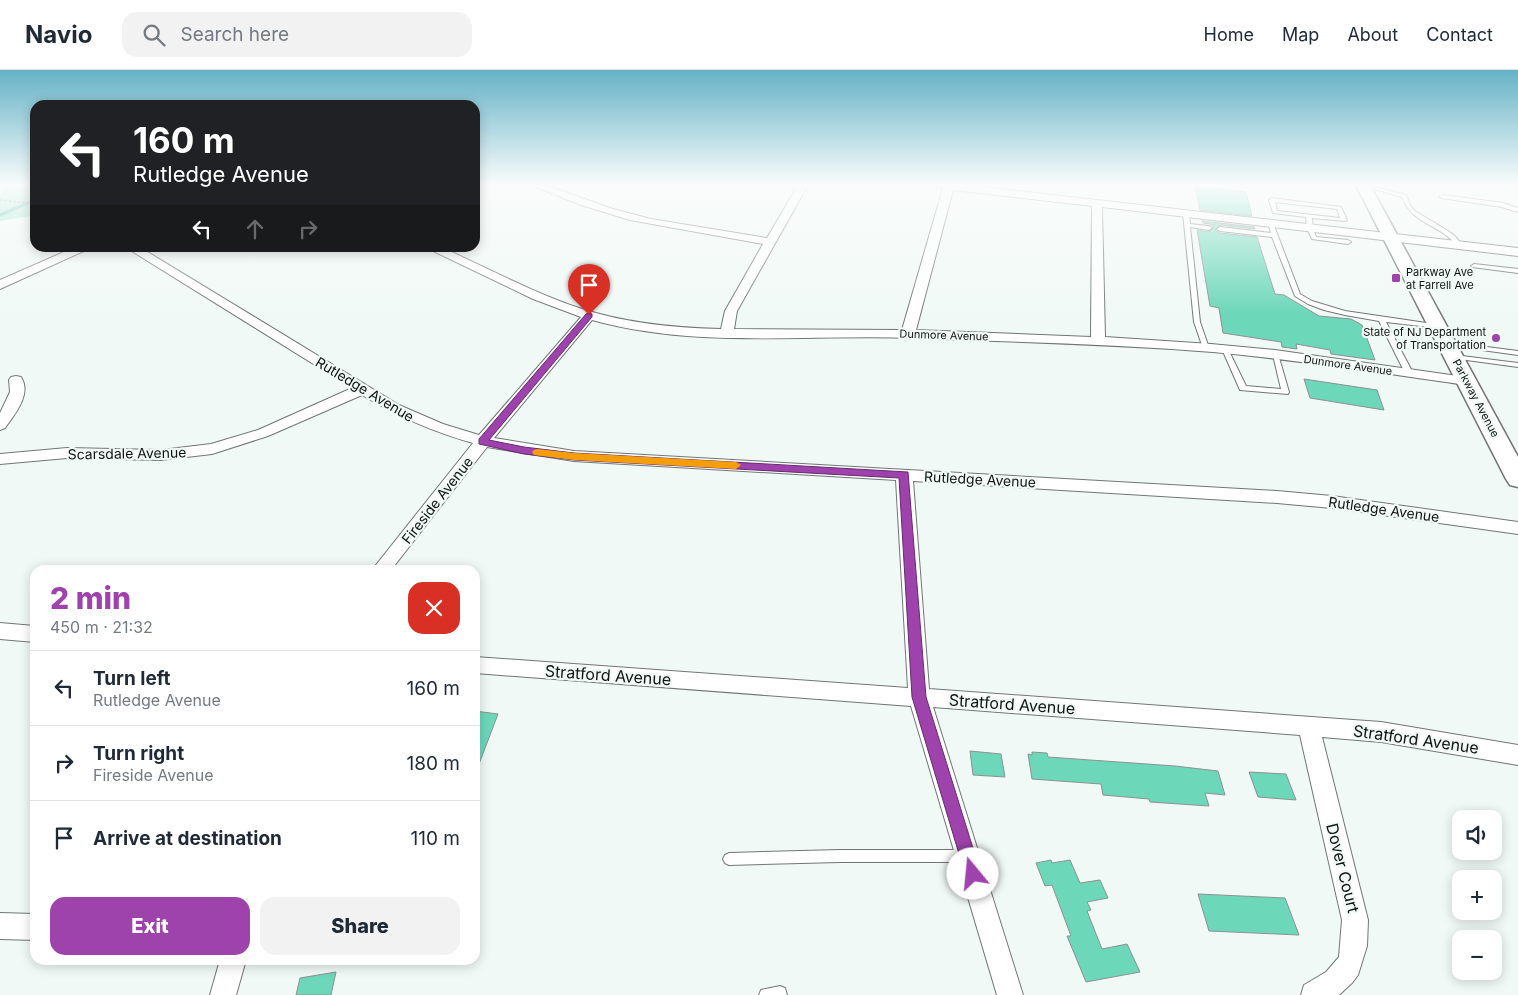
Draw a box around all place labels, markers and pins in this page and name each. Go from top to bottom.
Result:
pin [568,264,610,315]
place label: Parkway Ave at Farrell Ave [1406,265,1474,292]
marker: Parkway Ave at Farrell Ave [1390,272,1402,284]
place label: State of NJ Department of Transportation [1363,325,1486,352]
marker: State of NJ Department of Transportation [1490,332,1502,344]

